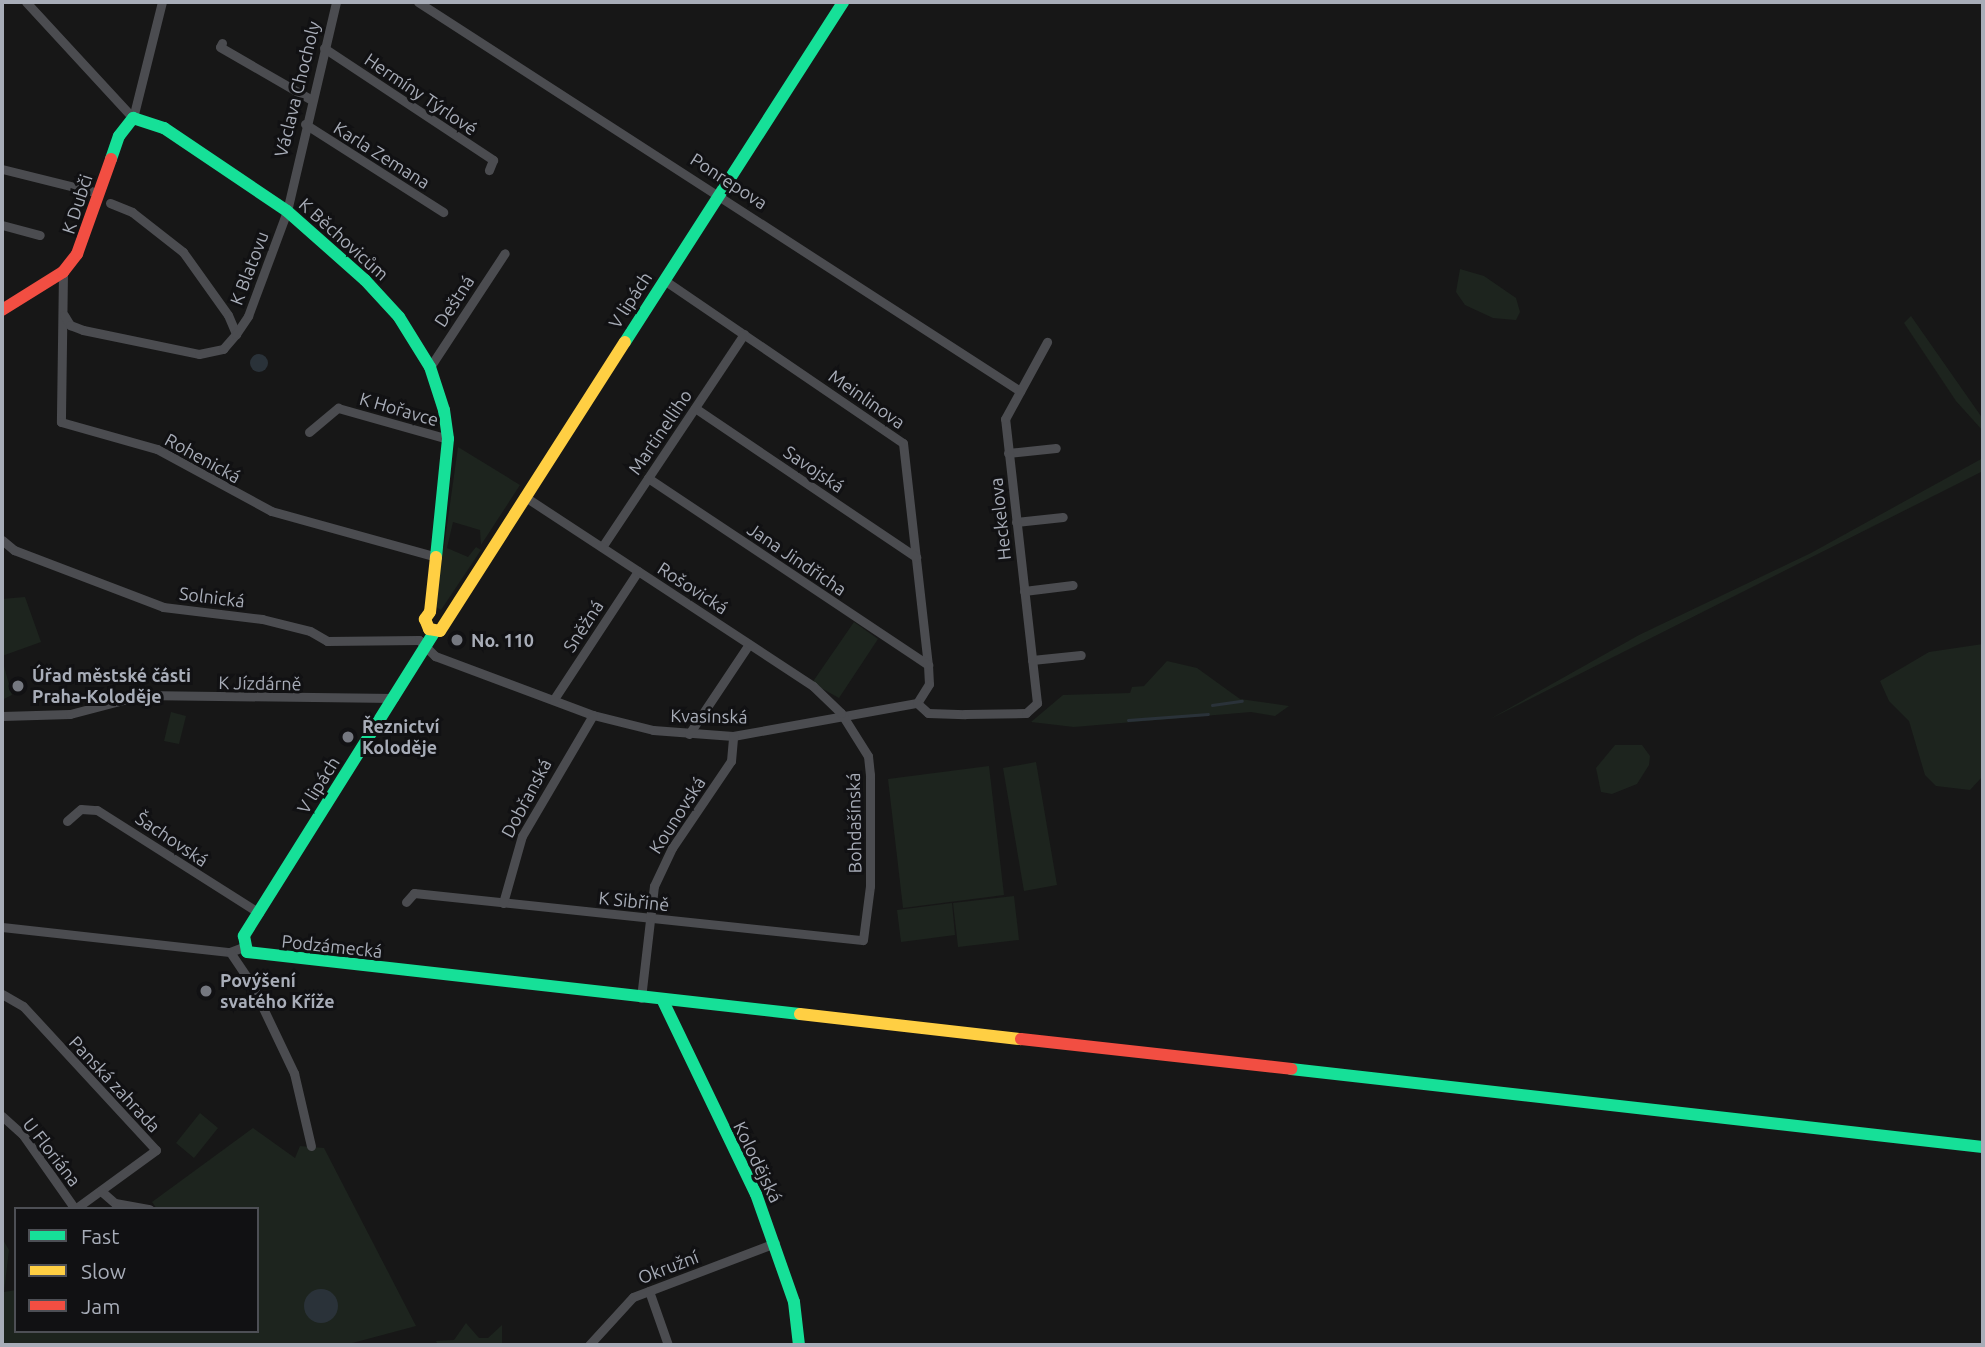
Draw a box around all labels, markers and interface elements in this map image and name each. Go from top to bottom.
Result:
street label: Václava Chocholy [270,19,324,159]
street label: Hermíny Týrlové [361,48,481,140]
street label: Karla Zemana [330,117,434,193]
street label: Ponrepova [687,148,771,214]
street label: K Dubči [57,171,97,237]
street label: K Běchovicům [295,193,393,285]
street label: K Blatovu [225,228,273,308]
street label: V lipách [604,268,656,332]
street label: Deštná [429,271,479,331]
street label: Meinlinova [825,365,909,433]
street label: Martinelliho [624,385,696,479]
street label: K Hořavce [357,387,441,431]
street label: Rohenická [161,428,245,488]
street label: Savojská [780,441,848,497]
street label: Heckelova [985,477,1015,561]
street label: Jana Jindřicha [743,518,851,600]
street label: Rošovická [654,557,732,619]
street label: Solnická [178,582,246,612]
street label: Sněžná [558,596,608,656]
place label: No. 110 [471,629,534,651]
marker: No. 110 [449,632,465,648]
place label: Úřad městské části Praha-Koloděje [32,665,191,708]
street label: K Jízdárně [218,671,302,695]
marker: Úřad městské části Praha-Koloděje [10,678,26,694]
street label: Kvasinská [670,705,748,727]
place label: Řeznictví Koloděje [362,716,440,758]
marker: Řeznictví Koloděje [340,729,356,745]
street label: V lipách [292,753,344,817]
street label: Dobřanská [496,755,556,841]
street label: Kounovská [644,773,710,857]
street label: Bohdašínská [842,773,866,873]
street label: Šachovská [132,807,212,871]
street label: K Sibřině [598,887,670,915]
street label: Podzámecká [281,930,383,962]
place label: Povýšení svatého Kříže [220,970,335,1012]
marker: Povýšení svatého Kříže [198,983,214,999]
street label: Panská zahrada [65,1031,165,1137]
street label: U Floriána [19,1113,85,1191]
street label: Kolodějská [729,1118,787,1206]
legend [14,1207,259,1333]
text: Fast [81,1224,119,1248]
street label: Okružní [635,1246,701,1288]
text: Slow [81,1259,126,1283]
text: Jam [81,1294,120,1318]

